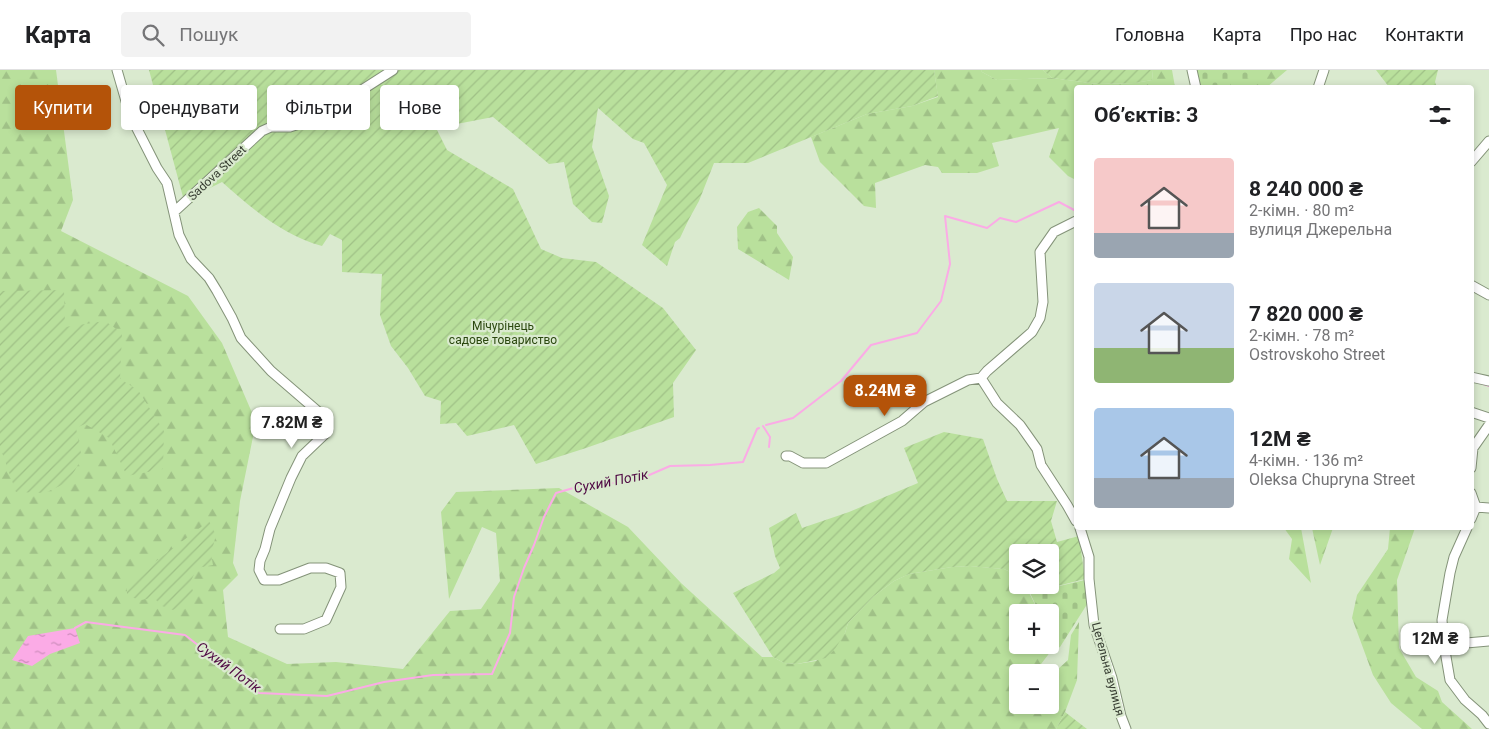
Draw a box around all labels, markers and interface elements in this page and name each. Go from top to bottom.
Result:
search box [121,12,471,57]
text: Карта [25,21,91,49]
icon: search [139,21,167,49]
text: Пошук [179,23,238,46]
text: Головна [1115,24,1185,45]
text: Карта [1213,24,1262,45]
text: Про нас [1290,24,1357,45]
text: Контакти [1385,24,1464,45]
chip: Купити [15,85,111,130]
chip: Орендувати [121,85,257,130]
chip: Фільтри [267,85,370,130]
chip: Нове [380,85,459,130]
icon: filters [1426,101,1454,129]
text: Об’єктів: 3 [1094,103,1198,127]
street label: Sadova Street [185,143,249,203]
text: 8 240 000 ₴ [1249,177,1363,201]
icon: home [1134,178,1194,238]
text: 2-кімн. · 80 m² [1249,201,1354,220]
text: вулиця Джерельна [1249,220,1392,239]
text: 7 820 000 ₴ [1249,302,1363,326]
icon: home [1134,303,1194,363]
park label: Мічурінець садове товариство [449,319,557,347]
text: 2-кімн. · 78 m² [1249,326,1354,345]
text: Ostrovskoho Street [1249,345,1385,364]
pin: 8.24M ₴ [839,374,931,417]
text: 8.24M ₴ [855,381,915,400]
pin: 7.82M ₴ [246,406,338,449]
text: 7.82M ₴ [262,413,322,432]
text: 12M ₴ [1249,427,1311,451]
icon: home [1134,428,1194,488]
text: 4-кімн. · 136 m² [1249,451,1363,470]
water label: Сухий Потік [572,466,650,496]
text: Oleksa Chupryna Street [1249,470,1415,489]
map controls [1009,544,1059,714]
button: layers [1009,544,1059,594]
button: + [1009,604,1059,654]
street label: Цегельна вулиця [1089,621,1127,717]
pin: 12M ₴ [1400,622,1470,665]
text: 12M ₴ [1411,629,1459,648]
water label: Сухий Потік [194,638,265,696]
button: − [1009,664,1059,714]

